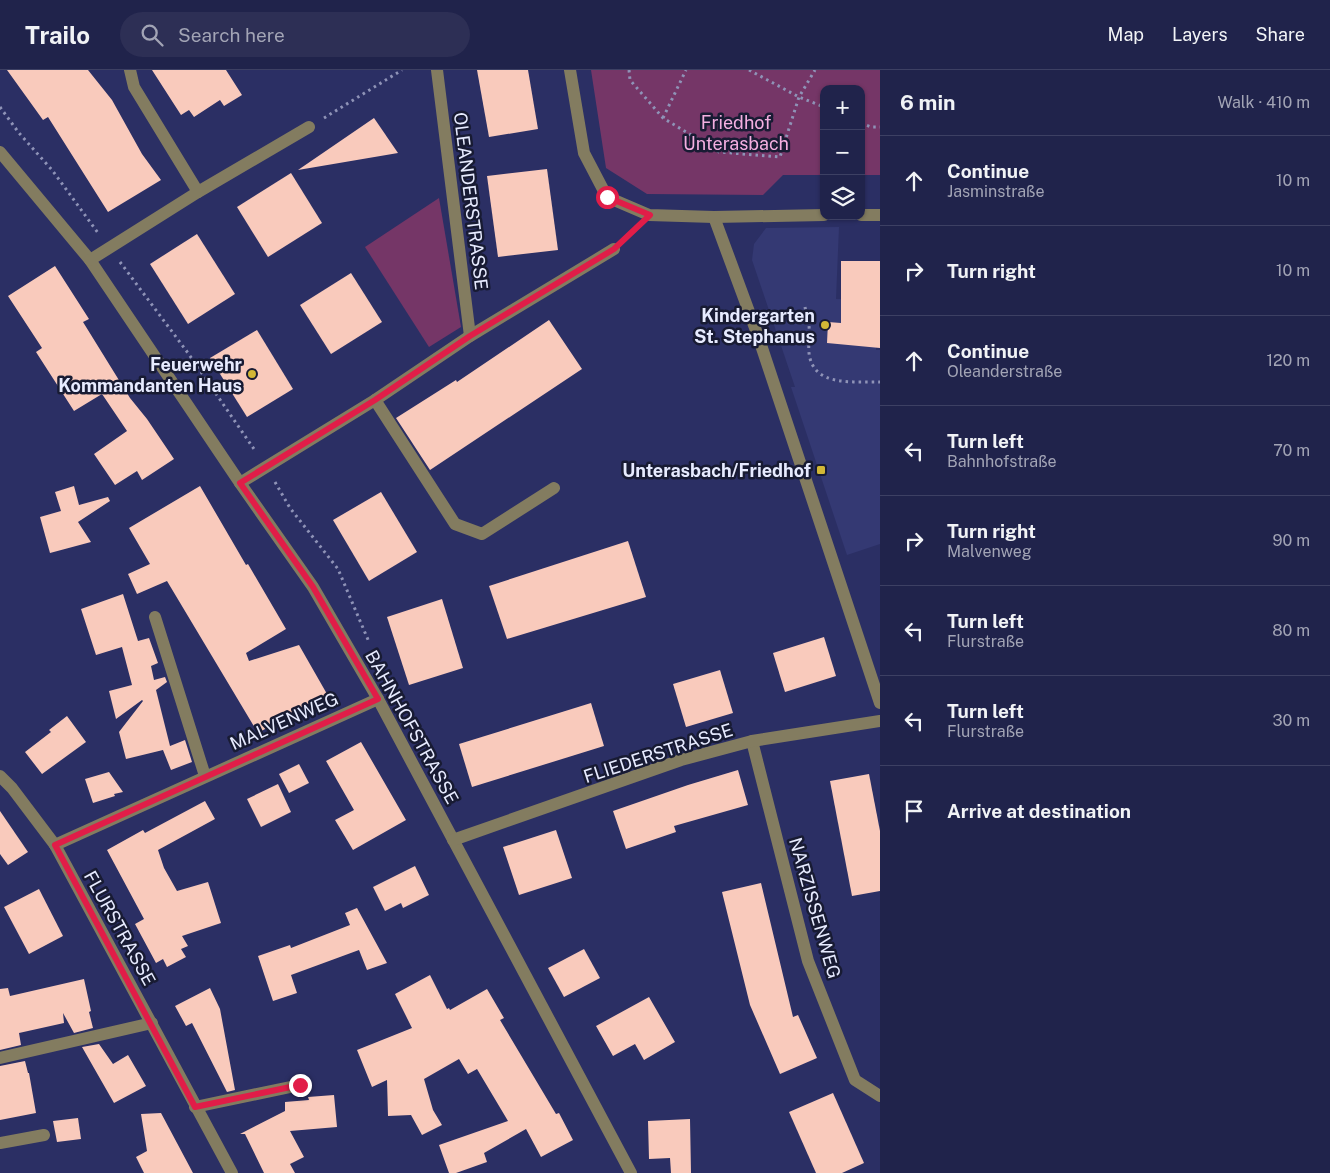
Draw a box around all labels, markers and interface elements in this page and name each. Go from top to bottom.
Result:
search box [120,12,470,57]
text: Trailo [25,21,90,49]
icon: search [138,21,166,49]
text: Search here [178,24,285,46]
text: Map [1108,24,1144,45]
text: Layers [1172,24,1228,45]
text: Share [1256,24,1305,45]
map controls [820,85,865,220]
button: + [820,85,865,130]
text: 6 min [900,90,956,115]
text: Walk · 410 m [1217,93,1310,112]
street label: OLEANDERSTRASSE [450,111,492,291]
park label: Friedhof Unterasbach [683,112,789,154]
button: − [820,130,865,175]
text: Continue [947,160,1029,182]
icon: ahead [900,167,928,195]
text: 10 m [1276,171,1310,190]
button: layers [820,175,865,220]
text: Jasminstraße [947,182,1045,201]
route start [596,186,619,209]
icon: right [900,257,928,285]
text: Turn right [947,260,1036,282]
text: 10 m [1276,261,1310,280]
place label: Kindergarten St. Stephanus [694,305,815,347]
marker: Kindergarten St. Stephanus [819,319,831,331]
text: Continue [947,340,1029,362]
icon: ahead [900,347,928,375]
text: 120 m [1266,351,1310,370]
place label: Feuerwehr Kommandanten Haus [58,354,243,396]
text: Oleanderstraße [947,362,1062,381]
marker: Feuerwehr Kommandanten Haus [246,368,258,380]
text: Turn left [947,430,1024,452]
icon: left [900,437,928,465]
text: 70 m [1273,441,1310,460]
text: Bahnhofstraße [947,452,1057,471]
place label: Unterasbach/Friedhof [622,460,811,481]
marker: Unterasbach/Friedhof [815,464,827,476]
text: Turn right [947,520,1036,542]
icon: right [900,527,928,555]
text: 90 m [1273,531,1310,550]
text: Malvenweg [947,542,1032,561]
text: Turn left [947,610,1024,632]
icon: left [900,617,928,645]
text: 80 m [1272,621,1310,640]
text: Flurstraße [947,632,1024,651]
street label: BAHNHOFSTRASSE [361,647,463,807]
street label: MALVENWEG [227,688,341,754]
text: Turn left [947,700,1024,722]
icon: left [900,707,928,735]
text: 30 m [1273,711,1310,730]
street label: FLIEDERSTRASSE [581,719,735,787]
text: Flurstraße [947,722,1024,741]
icon: arrive [900,797,928,825]
text: Arrive at destination [947,800,1131,822]
street label: NARZISSENWEG [785,835,845,981]
street label: FLURSTRASSE [80,867,160,989]
route end [289,1074,312,1097]

